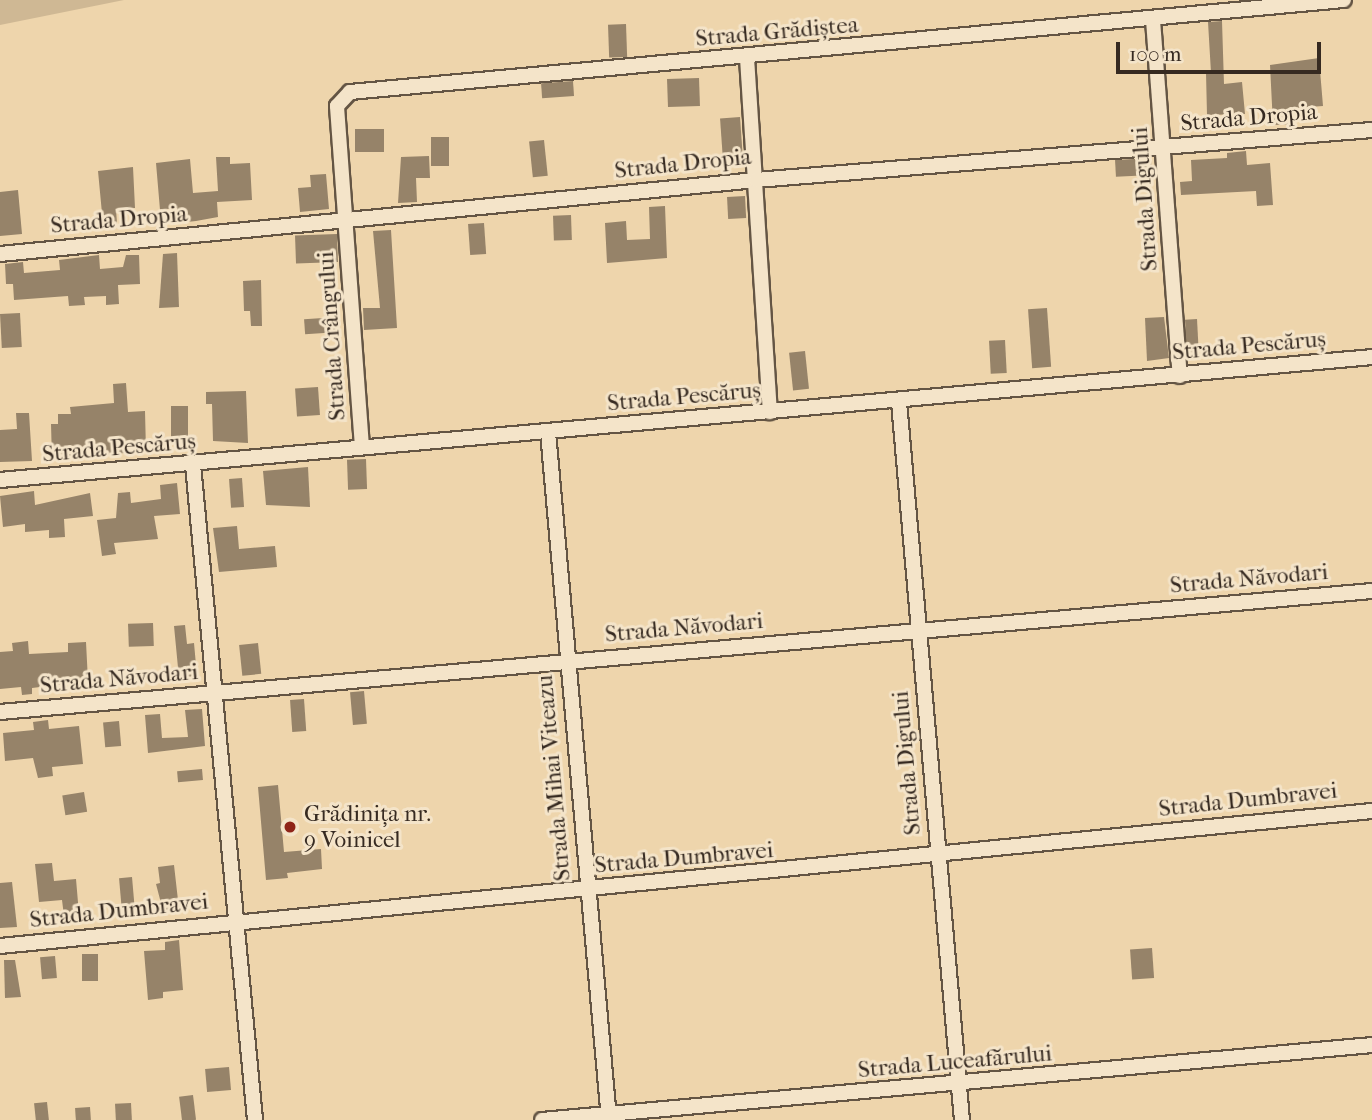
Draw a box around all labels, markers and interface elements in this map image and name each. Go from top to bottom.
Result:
street label: Strada Grădiștea [694,11,860,53]
scale bar [1120,28,1325,72]
text: 100 m [1129,42,1182,66]
street label: Strada Dropia [1179,98,1319,138]
street label: Strada Digului [1126,126,1164,272]
street label: Strada Dropia [613,143,753,185]
street label: Strada Dropia [49,200,189,240]
street label: Strada Crângului [312,251,352,421]
street label: Strada Pescăruș [1171,326,1327,366]
street label: Strada Pescăruș [606,377,762,417]
street label: Strada Pescăruș [41,428,197,468]
street label: Strada Năvodari [1169,558,1329,600]
street label: Strada Năvodari [604,607,764,649]
street label: Strada Năvodari [39,658,199,700]
street label: Strada Mihai Viteazu [531,674,577,882]
street label: Strada Digului [887,690,927,836]
street label: Strada Dumbravei [1157,777,1339,823]
place label: Grădinița nr. 9 Voinicel [304,800,431,854]
marker: Grădinița nr. 9 Voinicel [282,819,298,835]
street label: Strada Dumbravei [593,836,775,880]
street label: Strada Dumbravei [28,888,210,934]
street label: Strada Luceafărului [857,1040,1053,1084]

